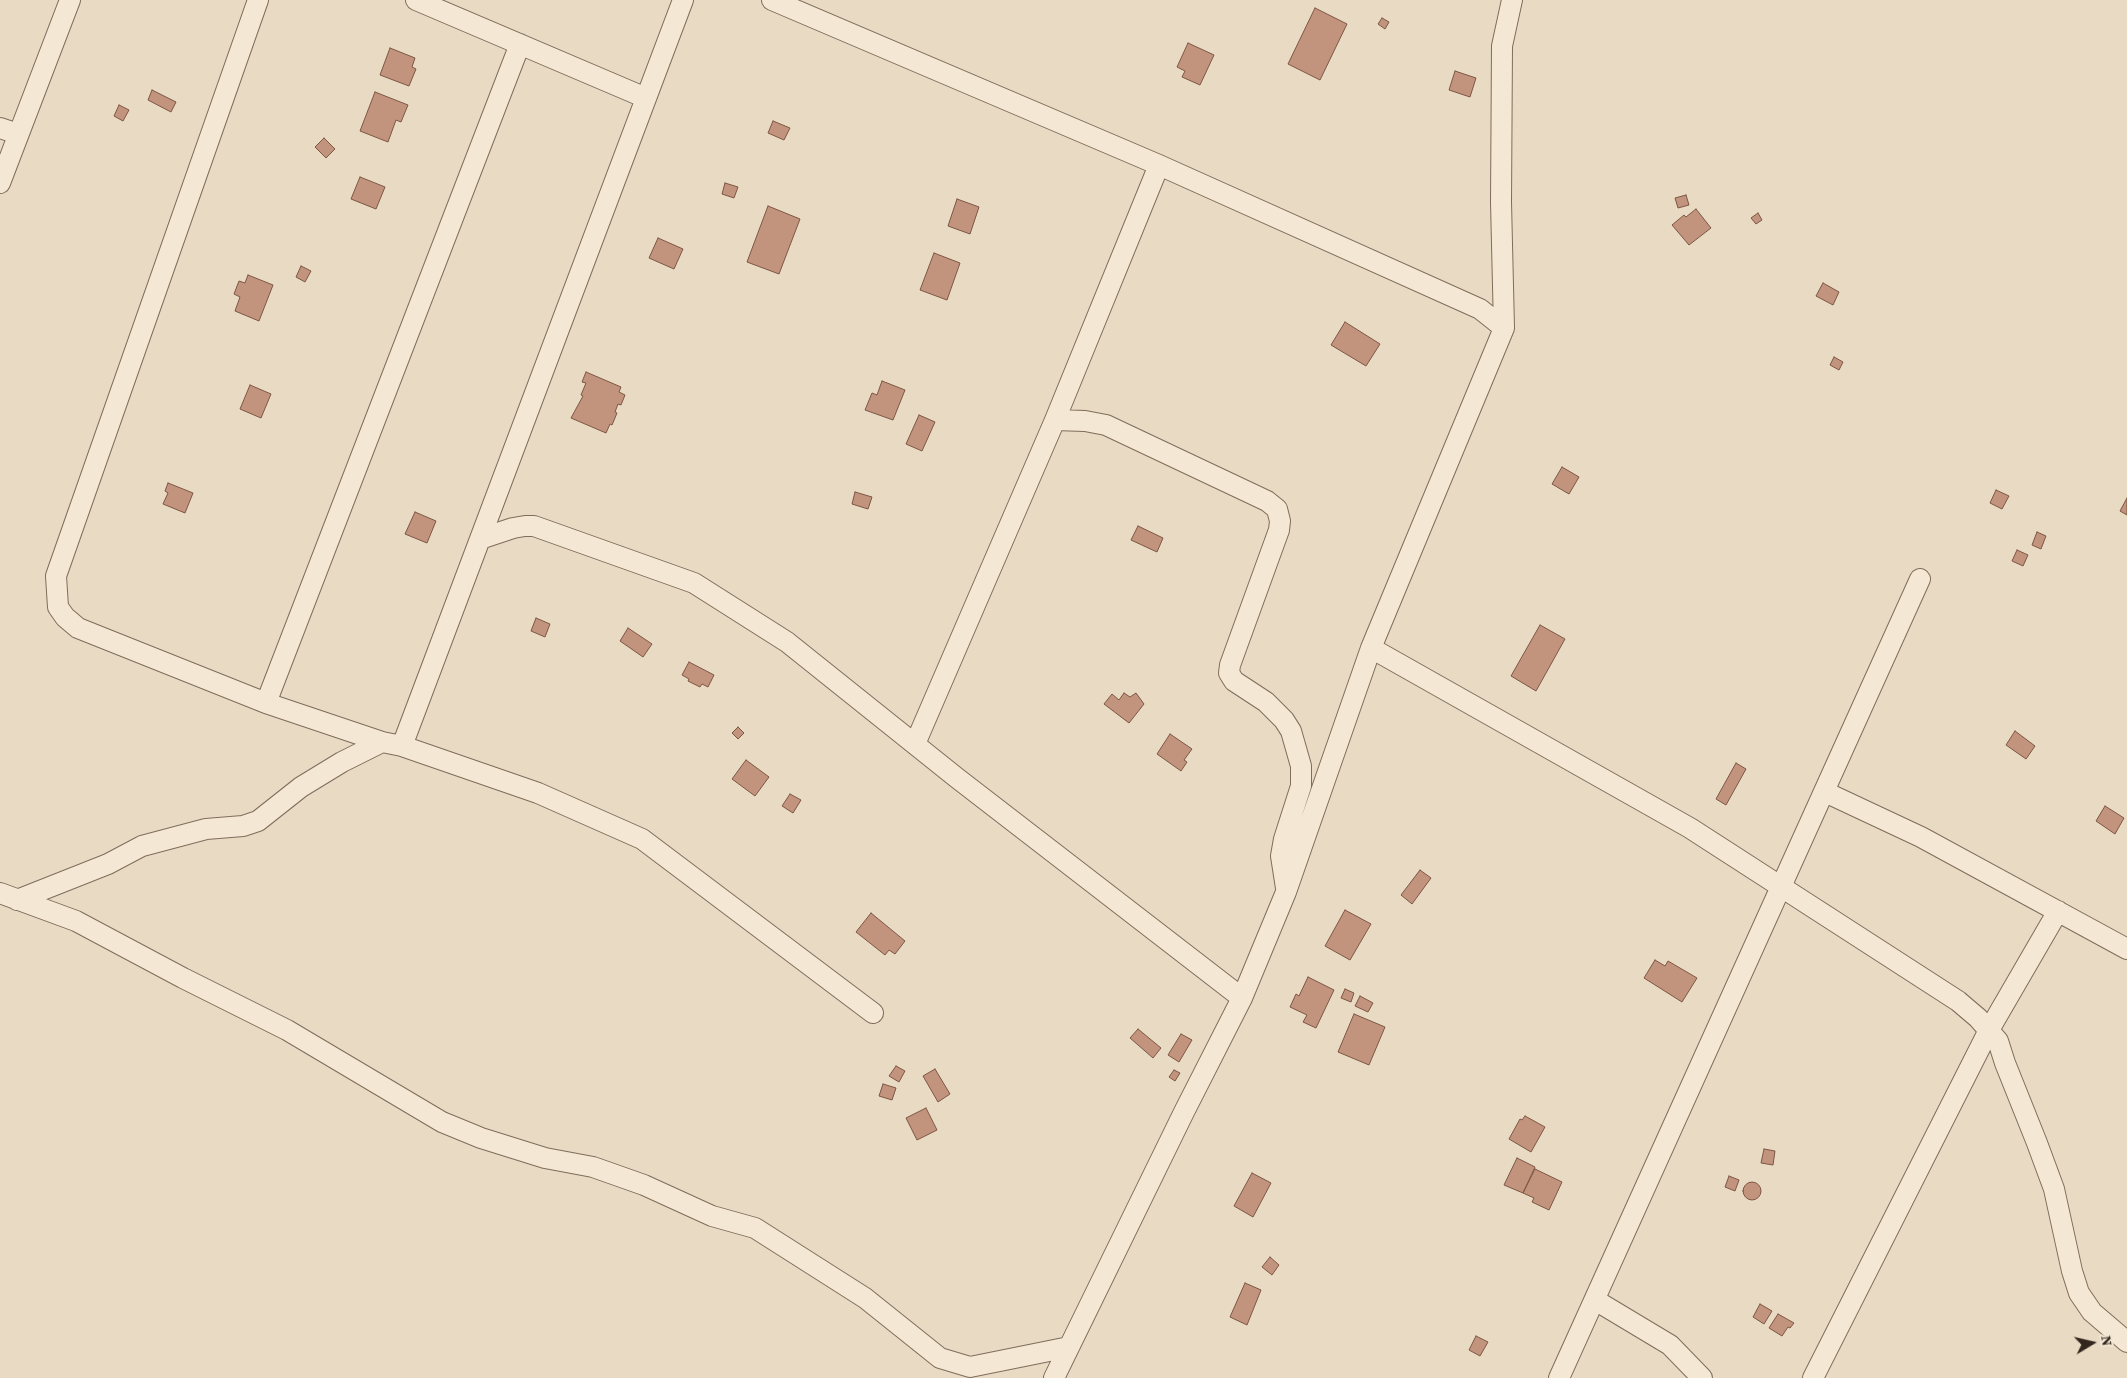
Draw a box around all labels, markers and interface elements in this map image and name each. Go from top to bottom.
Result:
north arrow [2067,1318,2117,1368]
text: N [2096,1334,2117,1347]

